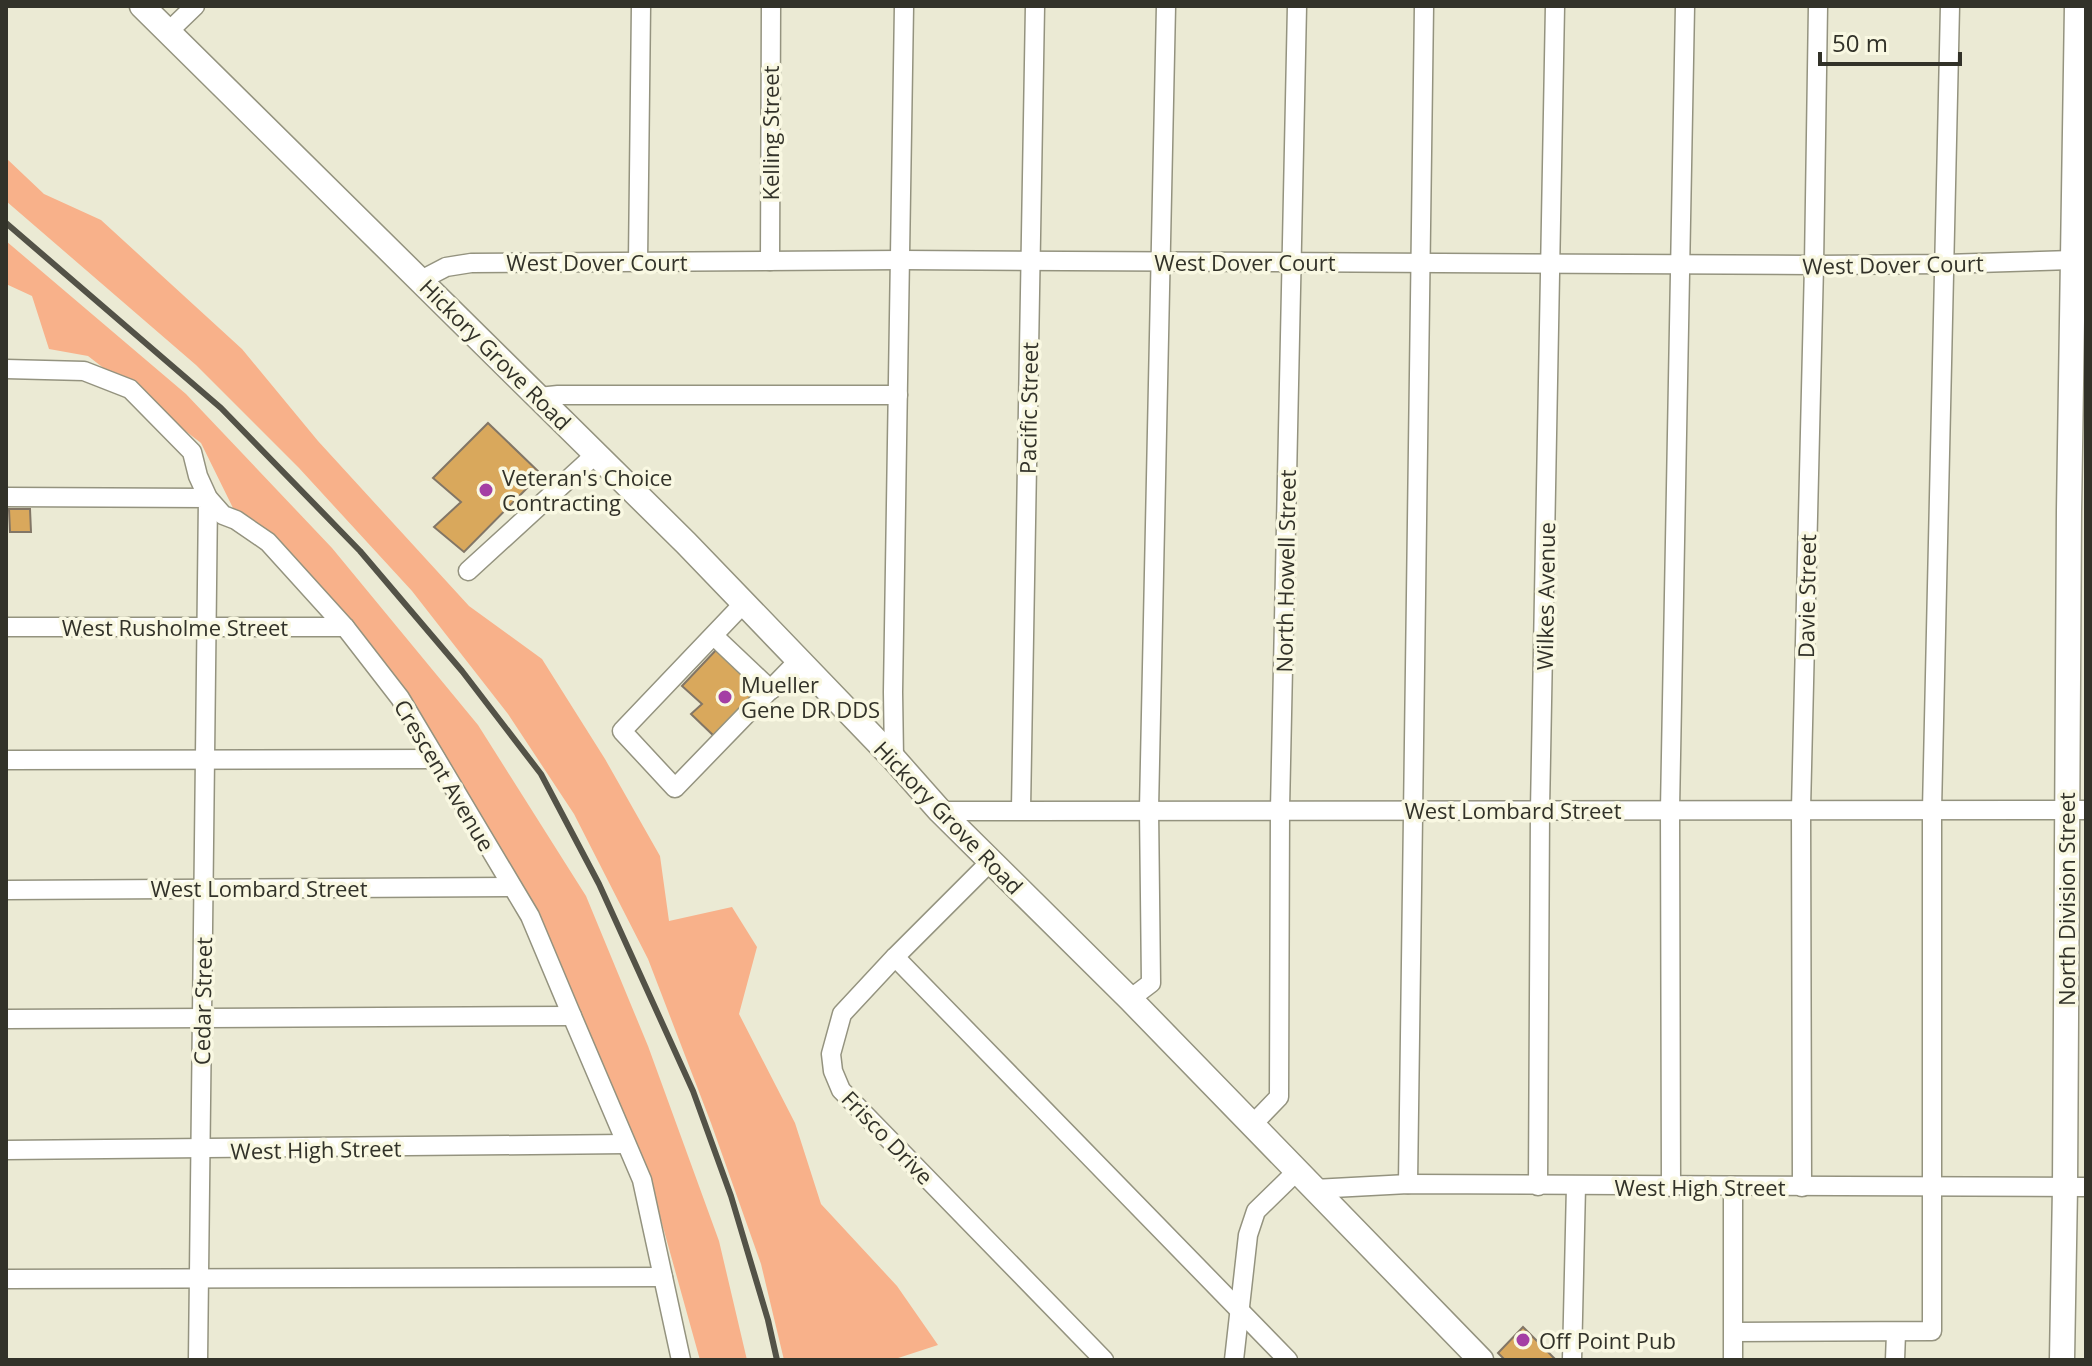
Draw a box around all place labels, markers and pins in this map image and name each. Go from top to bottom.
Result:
place label: Veteran's Choice Contracting [502,462,672,517]
marker: Veteran's Choice Contracting [477,481,495,499]
place label: Mueller Gene DR DDS [741,669,880,724]
marker: Mueller Gene DR DDS [716,688,734,706]
place label: Off Point Pub [1539,1325,1676,1355]
marker: Off Point Pub [1514,1331,1532,1349]

